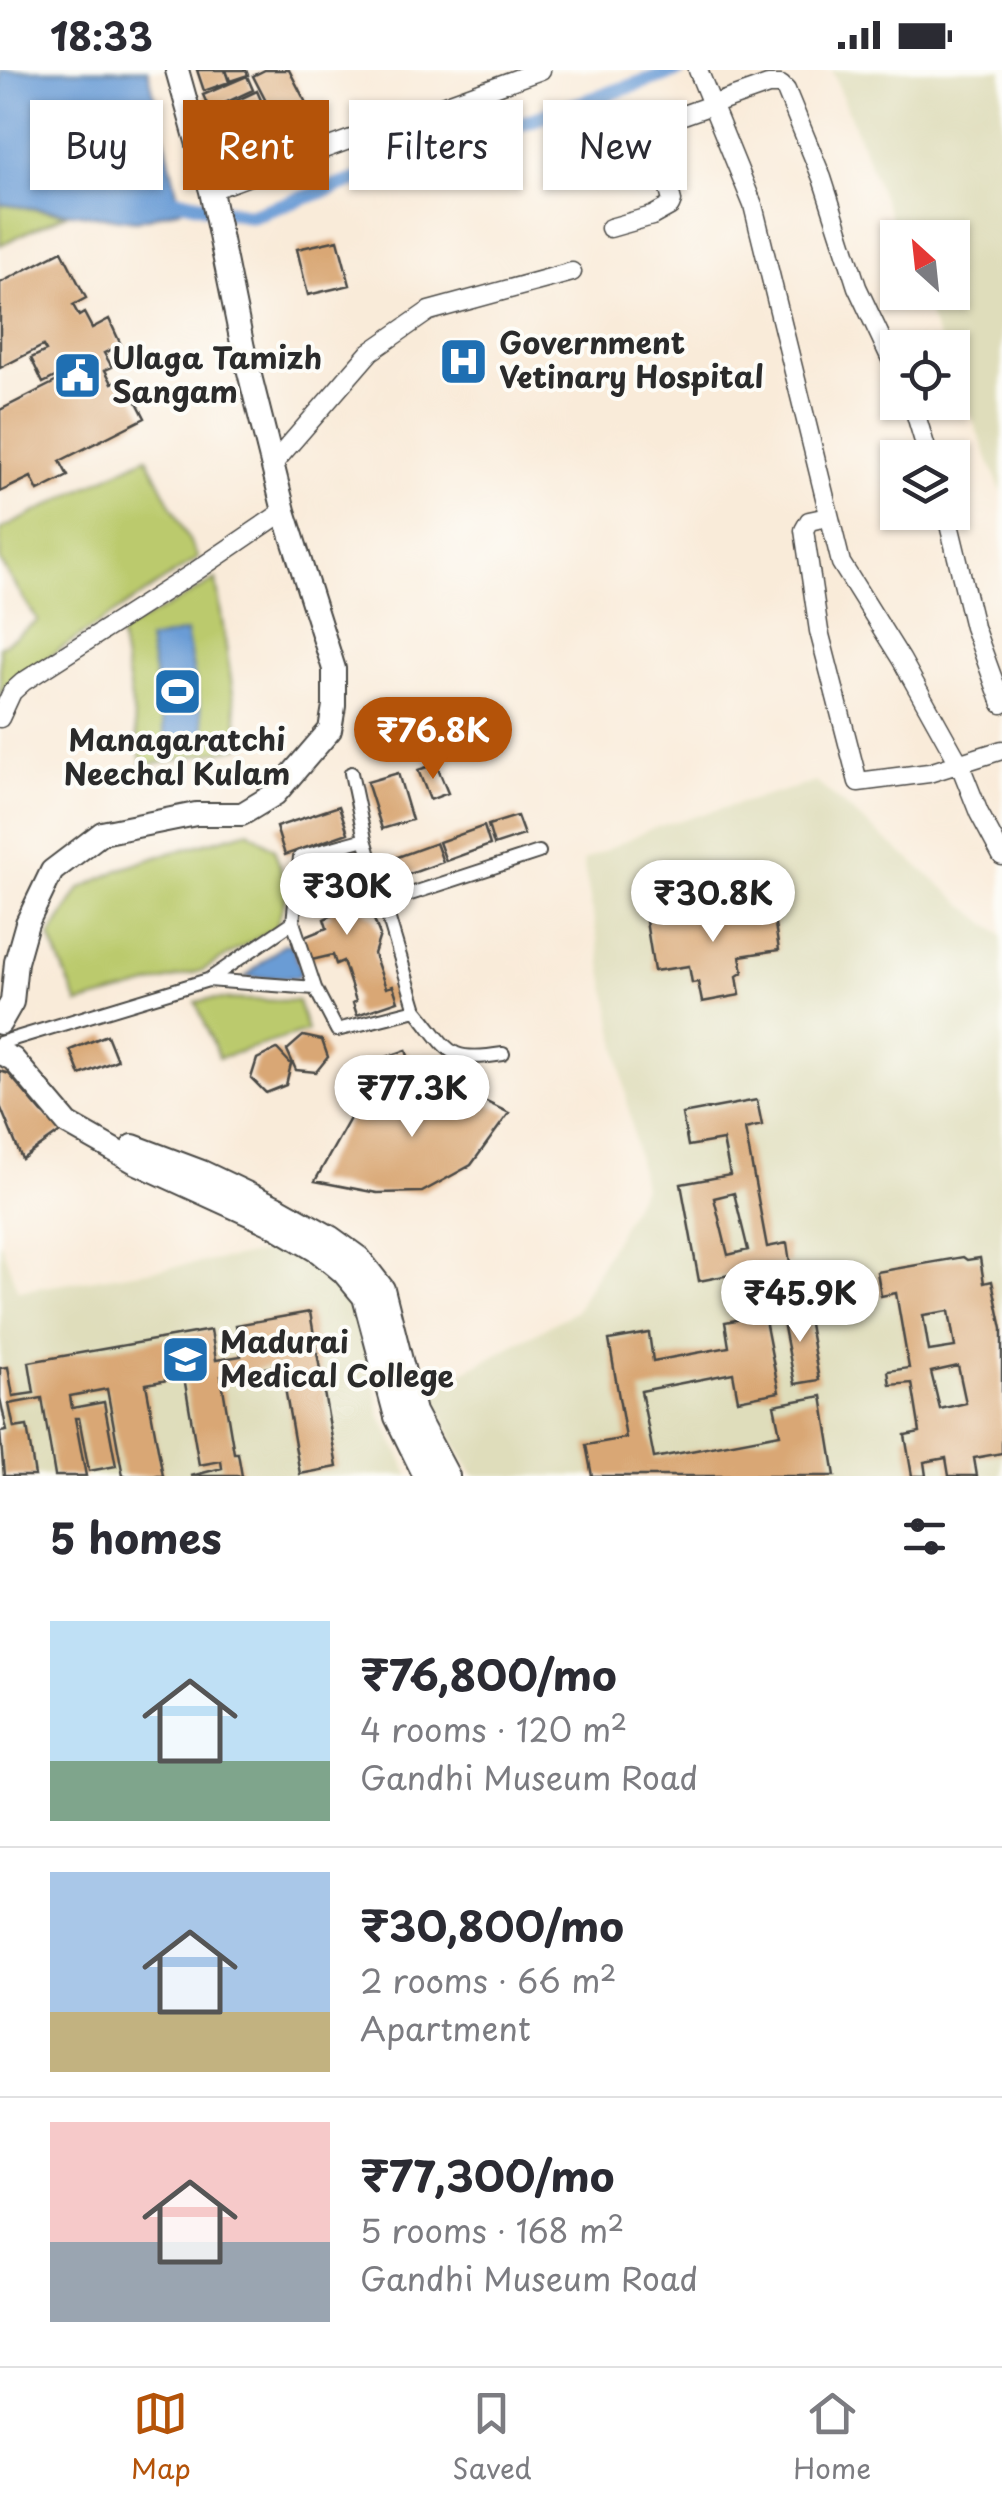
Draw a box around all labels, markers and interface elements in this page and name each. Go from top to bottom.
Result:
text: 18:33 [50,7,153,64]
chip: Buy [30,100,163,190]
chip: Rent [183,100,329,190]
chip: Filters [349,100,523,190]
chip: New [543,100,687,190]
north arrow [880,220,970,310]
map controls [880,220,970,530]
place label: Government Vetinary Hospital [499,319,764,398]
button: locate [880,330,970,420]
place label: Ulaga Tamizh Sangam [112,334,322,413]
hospital icon: Government Vetinary Hospital [438,335,490,387]
public building icon: Ulaga Tamizh Sangam [51,350,103,402]
button: layers [880,440,970,530]
sports icon: Managaratchi Neechal Kulam [151,666,203,718]
pin: ₹76.8K [352,697,514,782]
text: ₹76.8K [376,705,490,753]
place label: Managaratchi Neechal Kulam [64,716,290,795]
pin: ₹30K [288,853,406,938]
pin: ₹30.8K [632,860,794,945]
text: ₹30K [302,861,392,909]
text: ₹30.8K [653,868,773,916]
pin: ₹77.3K [331,1055,493,1140]
text: ₹77.3K [356,1063,468,1111]
pin: ₹45.9K [719,1260,881,1345]
text: ₹45.9K [743,1268,857,1316]
place label: Madurai Medical College [220,1318,454,1397]
school or university icon: Madurai Medical College [159,1334,211,1386]
text: 5 homes [50,1505,222,1568]
icon: filters [897,1509,952,1564]
text: ₹76,800/mo [360,1642,617,1705]
icon: home [130,1661,250,1781]
text: 4 rooms · 120 m² [360,1705,627,1753]
text: Gandhi Museum Road [360,1753,698,1801]
text: ₹30,800/mo [360,1893,624,1956]
icon: home [130,1912,250,2032]
text: 2 rooms · 66 m² [360,1956,617,2004]
text: Apartment [360,2004,531,2052]
text: ₹77,300/mo [360,2143,614,2206]
icon: home [130,2162,250,2282]
text: 5 rooms · 168 m² [360,2206,624,2254]
text: Gandhi Museum Road [360,2254,698,2302]
tab: Map [131,2386,191,2489]
tab: Saved [452,2386,532,2489]
tab: Home [793,2386,871,2489]

